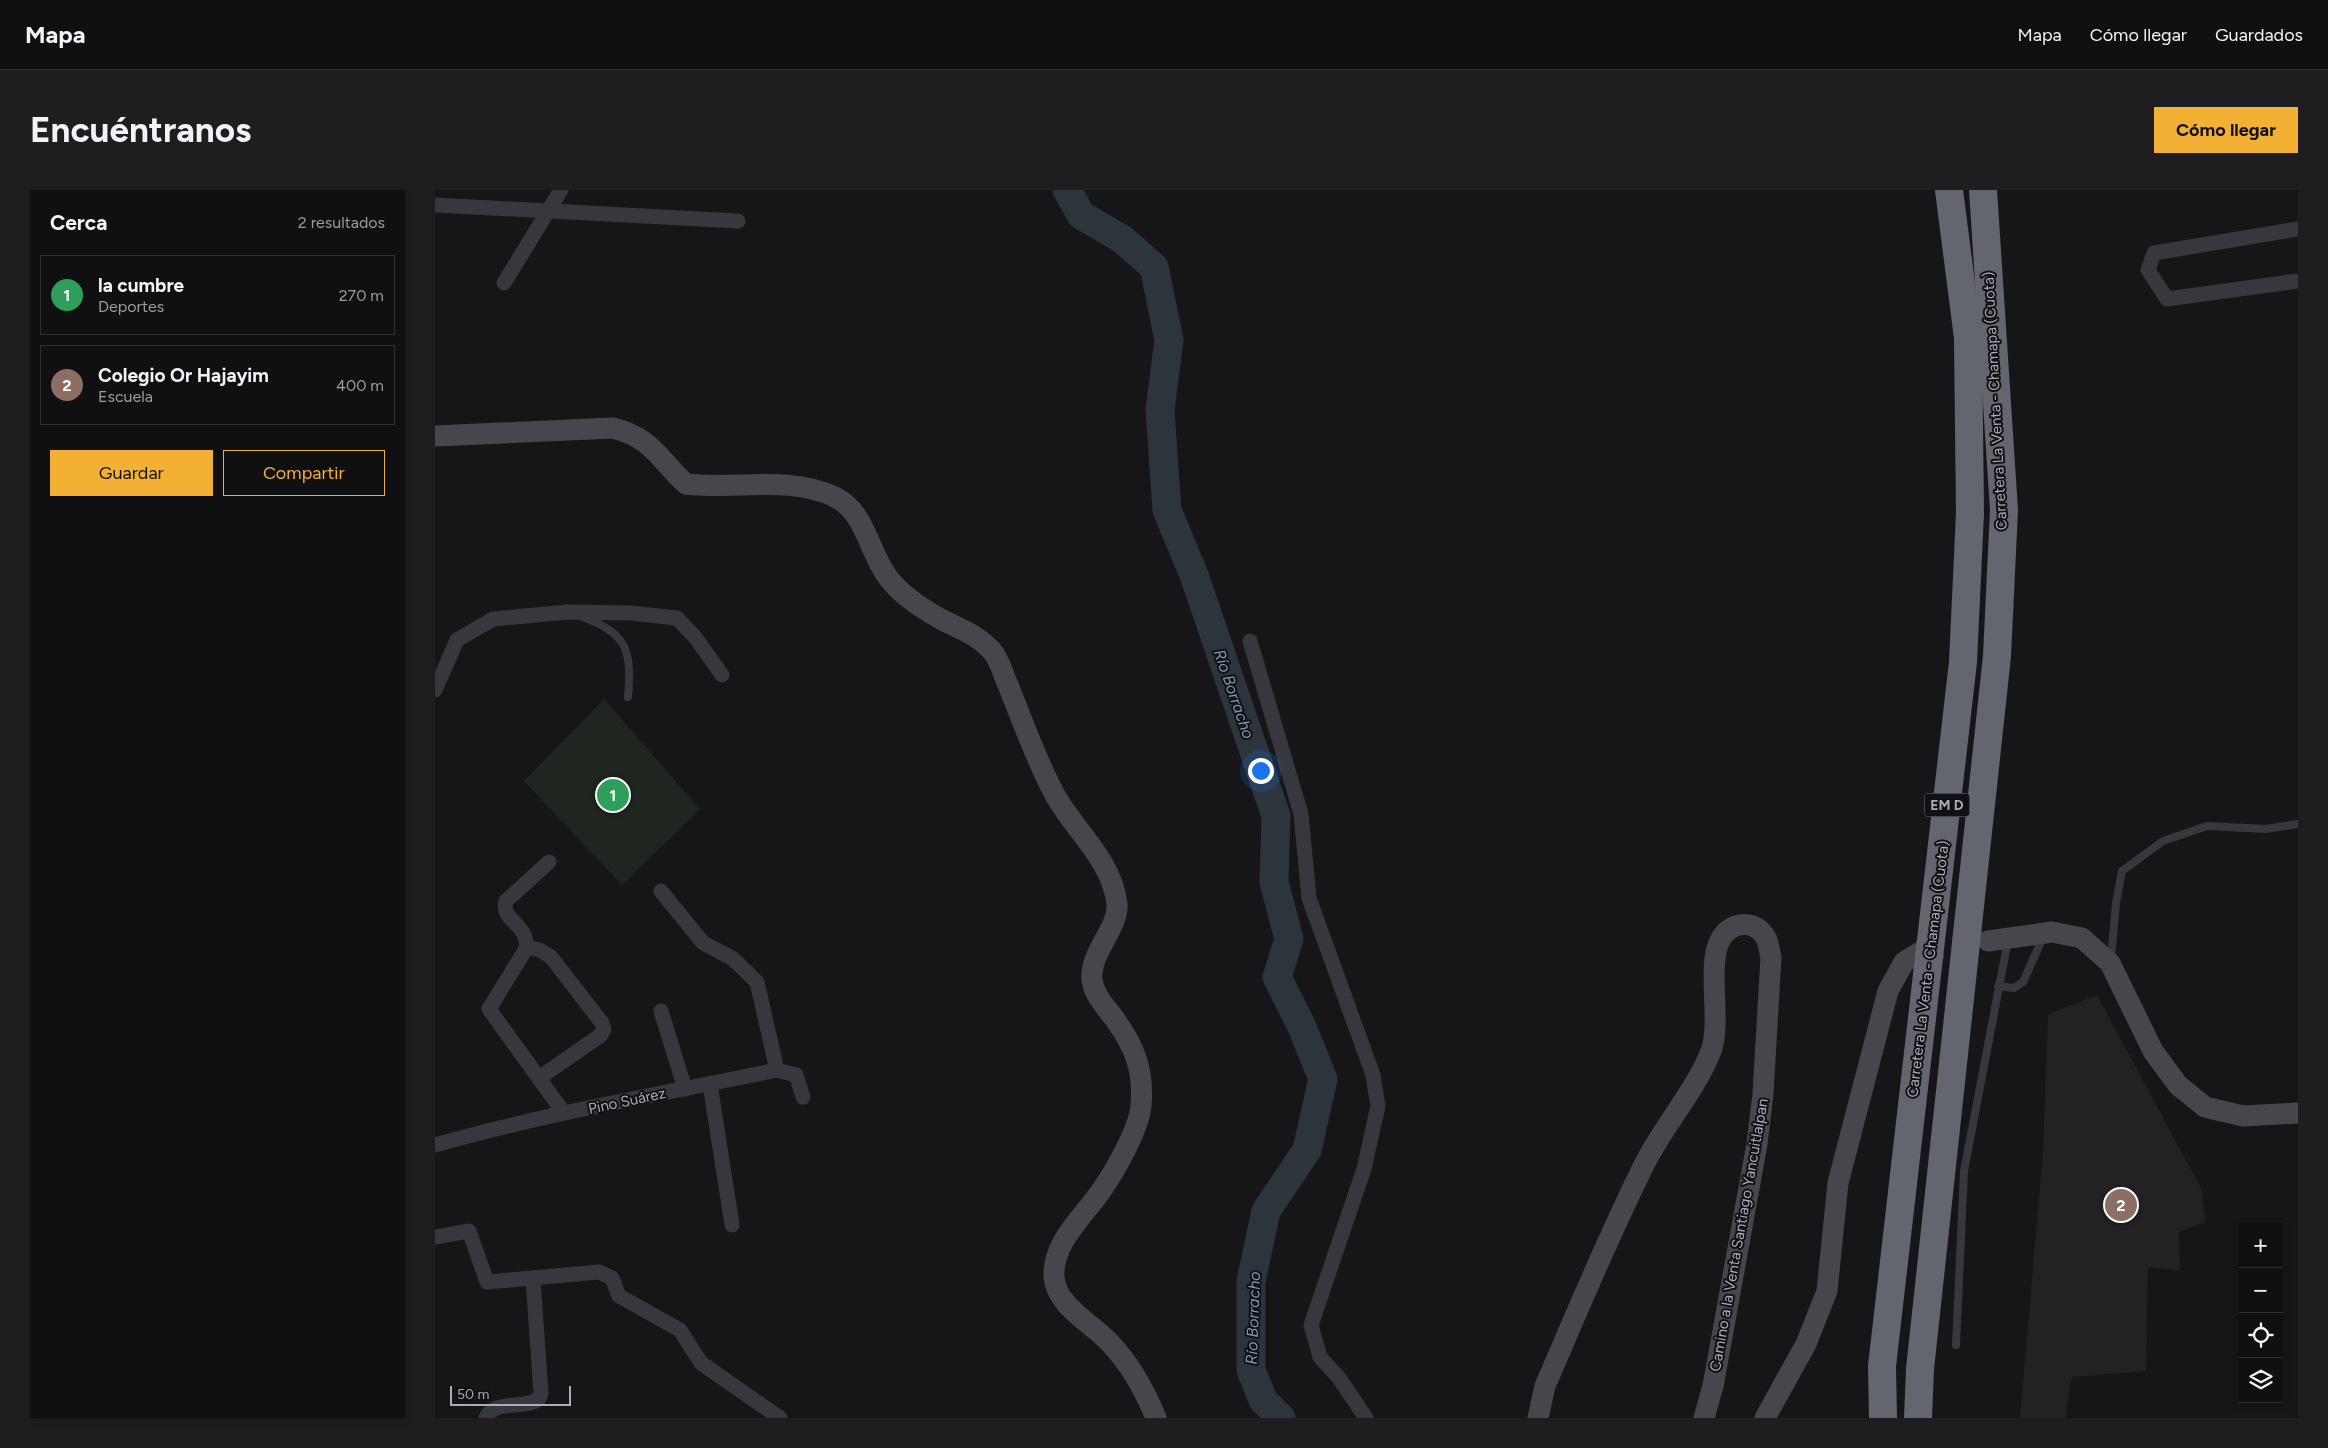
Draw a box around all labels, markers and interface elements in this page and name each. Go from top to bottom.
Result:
text: Mapa [25,20,86,49]
text: Mapa [2017,24,2062,46]
text: Cómo llegar [2090,24,2187,46]
text: Guardados [2215,24,2303,46]
button: Cómo llegar [2154,107,2298,153]
text: Encuéntranos [30,109,251,151]
text: Cerca [50,210,107,235]
text: 2 resultados [298,213,385,232]
street label: Carretera La Venta - Chamapa (Cuota) [1979,271,2011,531]
text: la cumbre [98,274,184,297]
text: 1 [64,286,70,305]
text: 270 m [339,286,384,305]
text: Deportes [98,297,164,316]
text: Colegio Or Hajayim [98,364,269,387]
text: 2 [62,376,72,395]
text: 400 m [336,376,384,395]
text: Escuela [98,387,153,406]
button: Guardar [50,450,213,496]
button: Compartir [223,450,385,496]
water label: Río Borracho [1210,647,1258,741]
your location [1248,758,1274,784]
pin: 1 [597,776,629,814]
road number: EM D [1925,794,1969,816]
street label: Carretera La Venta - Chamapa (Cuota) [1903,840,1953,1098]
street label: Pino Suárez [587,1084,667,1118]
street label: Camino a la Venta Santiago Yancuitlalpan [1706,1097,1772,1373]
pin: 2 [2105,1186,2137,1224]
map controls [2238,1223,2283,1403]
button: + [2238,1223,2283,1268]
button: − [2238,1268,2283,1313]
water label: Río Borracho [1242,1271,1264,1365]
button: locate [2238,1313,2283,1358]
button: layers [2238,1358,2283,1403]
scale bar [450,1383,571,1406]
text: 50 m [457,1386,489,1403]

